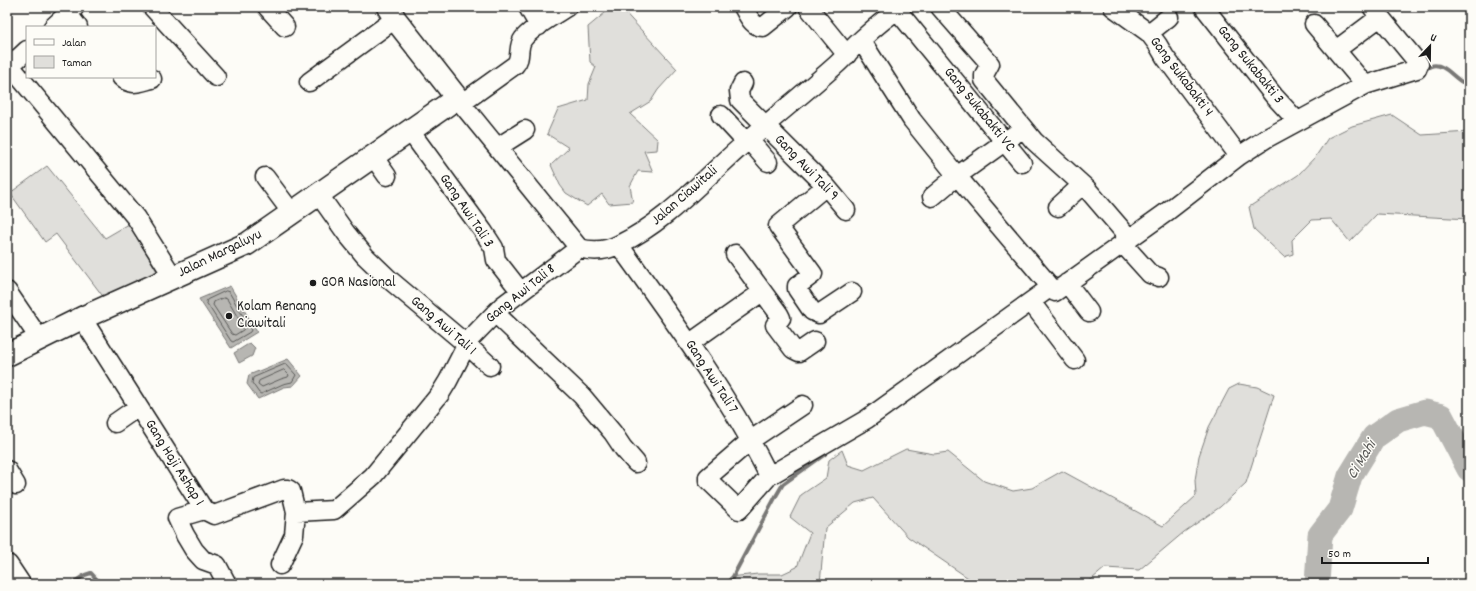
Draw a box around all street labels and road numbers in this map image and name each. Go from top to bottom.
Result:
street label: Gang Sukabakti 3 [1211,21,1289,109]
street label: Gang Sukabakti 4 [1143,32,1219,122]
street label: Gang Sukabakti VC [938,63,1020,157]
street label: Gang Awi Tali 9 [768,130,844,206]
street label: Jalan Ciawitali [647,161,723,231]
street label: Gang Awi Tali 3 [433,170,499,252]
street label: Jalan Margaluyu [174,224,266,284]
street label: Gang Awi Tali 8 [481,259,561,329]
street label: Gang Awi Tali 1 [405,291,481,361]
street label: Gang Awi Tali 7 [679,336,743,418]
street label: Gang Haji Ashap 1 [139,415,209,511]

